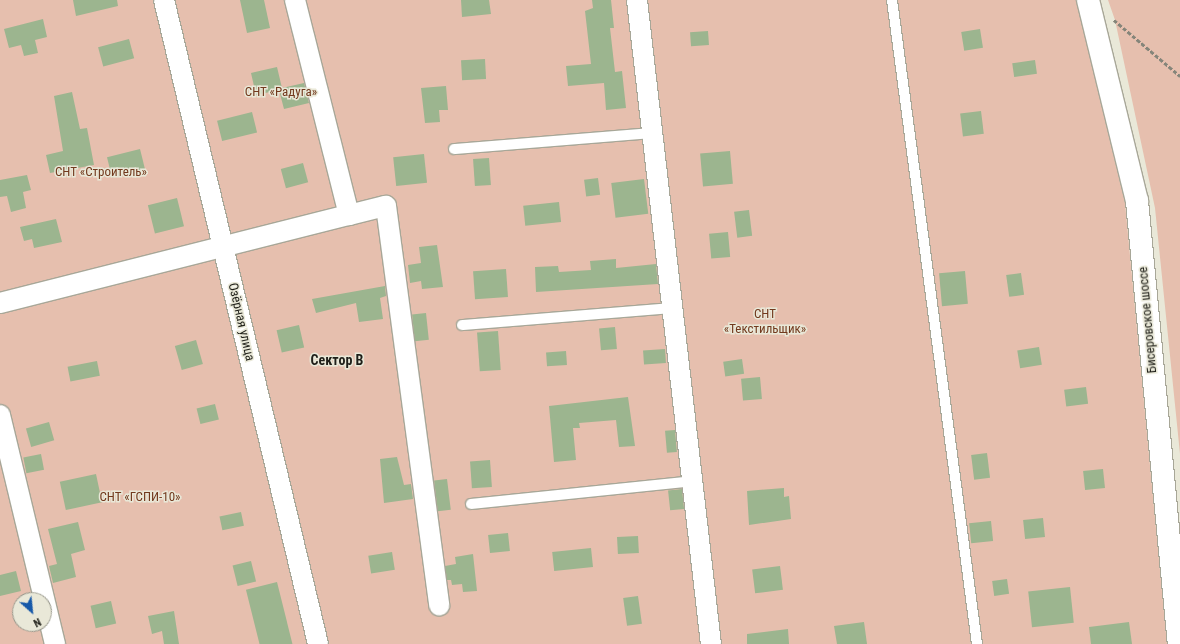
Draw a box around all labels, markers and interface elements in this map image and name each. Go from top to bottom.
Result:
park label: СНТ «Радуга» [245,84,317,100]
park label: СНТ «Строитель» [55,164,147,180]
street label: Бисеровское шоссе [1136,266,1160,374]
street label: Озёрная улица [224,281,258,363]
park label: СНТ «Текстильщик» [724,307,806,338]
district label: Сектор В [311,352,363,368]
park label: СНТ «ГСПИ-10» [99,489,181,505]
north arrow [12,592,52,632]
text: N [31,615,43,630]

